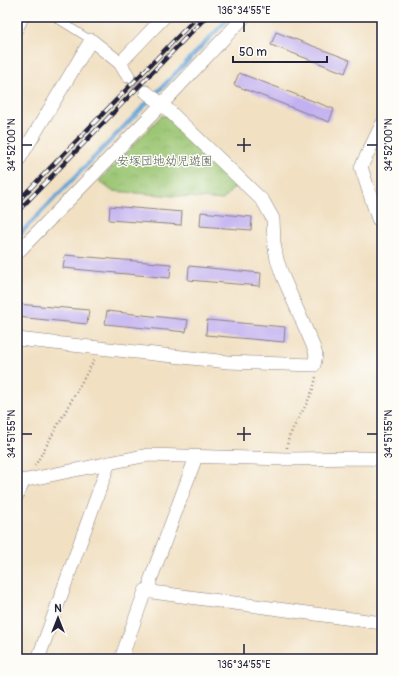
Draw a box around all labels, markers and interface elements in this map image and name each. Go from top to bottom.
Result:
text: 136°34'55"E [217,5,271,17]
scale bar [233,38,327,64]
text: 50 m [239,45,267,60]
text: 34°52'00"N [6,118,18,172]
text: 34°52'00"N [383,118,395,172]
park label: 安塚団地幼児遊園 [117,154,213,169]
text: 34°51'55"N [6,409,18,458]
text: 34°51'55"N [383,409,395,458]
north arrow [38,598,78,638]
text: N [54,602,62,615]
text: 136°34'55"E [217,659,271,671]

